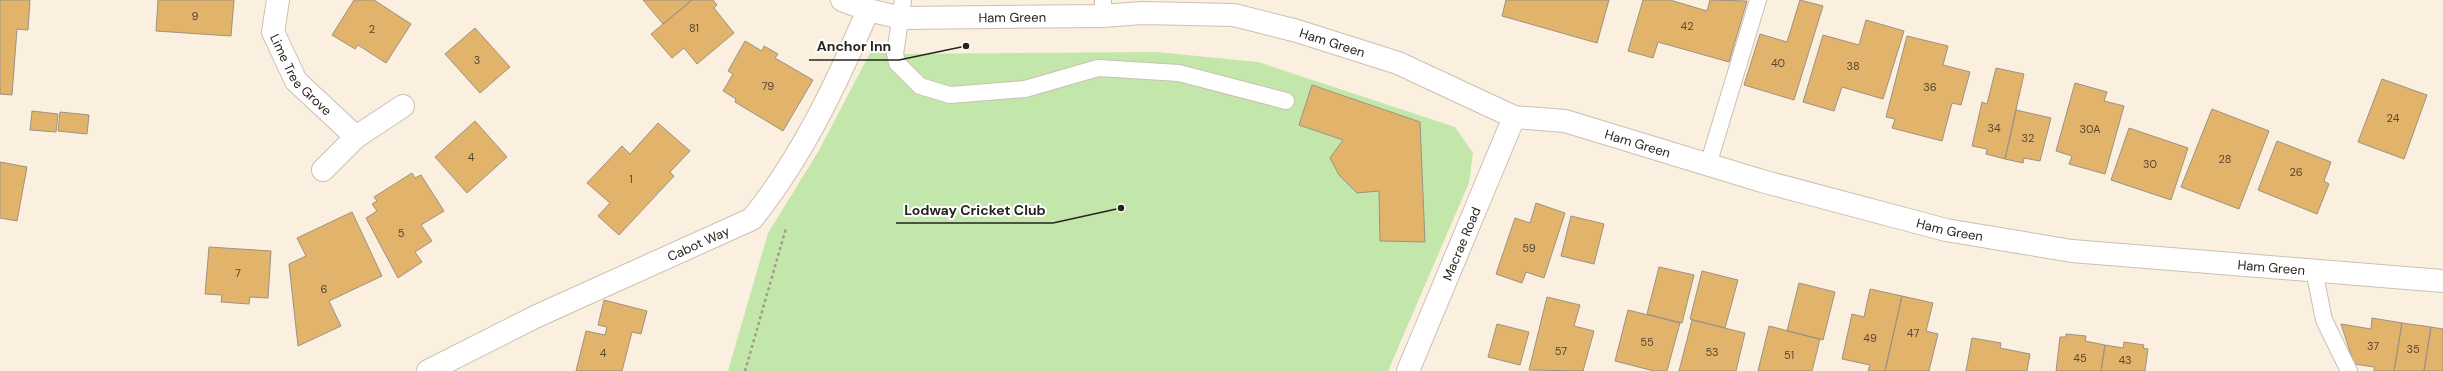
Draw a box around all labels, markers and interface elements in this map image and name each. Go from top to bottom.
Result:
street label: Ham Green [978,8,1046,26]
house number: 9 [192,9,199,23]
house number: 42 [1680,19,1694,33]
house number: 81 [689,21,699,35]
house number: 2 [369,22,375,36]
street label: Ham Green [1298,24,1367,61]
street label: Lime Tree Grove [267,31,336,119]
callout: Anchor Inn [809,34,899,60]
text: Anchor Inn [817,37,891,55]
house number: 3 [474,53,480,67]
house number: 40 [1771,56,1785,70]
house number: 38 [1846,59,1860,73]
house number: 79 [762,79,774,93]
house number: 36 [1923,80,1937,94]
house number: 24 [2387,111,2400,125]
house number: 34 [1987,121,2001,135]
house number: 30A [2080,122,2100,136]
street label: Ham Green [1603,125,1673,161]
house number: 32 [2022,131,2034,145]
house number: 4 [468,150,475,164]
house number: 28 [2219,152,2231,166]
house number: 30 [2143,157,2157,171]
house number: 26 [2289,165,2303,179]
house number: 1 [629,172,633,186]
callout: Lodway Cricket Club [896,197,1053,223]
text: Lodway Cricket Club [904,201,1046,219]
street label: Macrae Road [1438,204,1484,283]
street label: Ham Green [1915,214,1984,245]
street label: Cabot Way [664,222,732,265]
house number: 5 [398,226,405,240]
house number: 59 [1522,241,1536,255]
street label: Ham Green [2237,256,2306,278]
house number: 7 [235,266,241,280]
house number: 6 [321,282,328,296]
house number: 47 [1907,326,1919,340]
house number: 49 [1863,331,1877,345]
house number: 55 [1640,335,1654,349]
house number: 37 [2367,339,2379,353]
house number: 35 [2406,342,2420,356]
house number: 57 [1555,344,1567,358]
house number: 53 [1705,345,1719,359]
house number: 4 [600,346,607,360]
house number: 51 [1784,348,1794,362]
house number: 45 [2073,351,2087,365]
house number: 43 [2118,353,2132,367]

